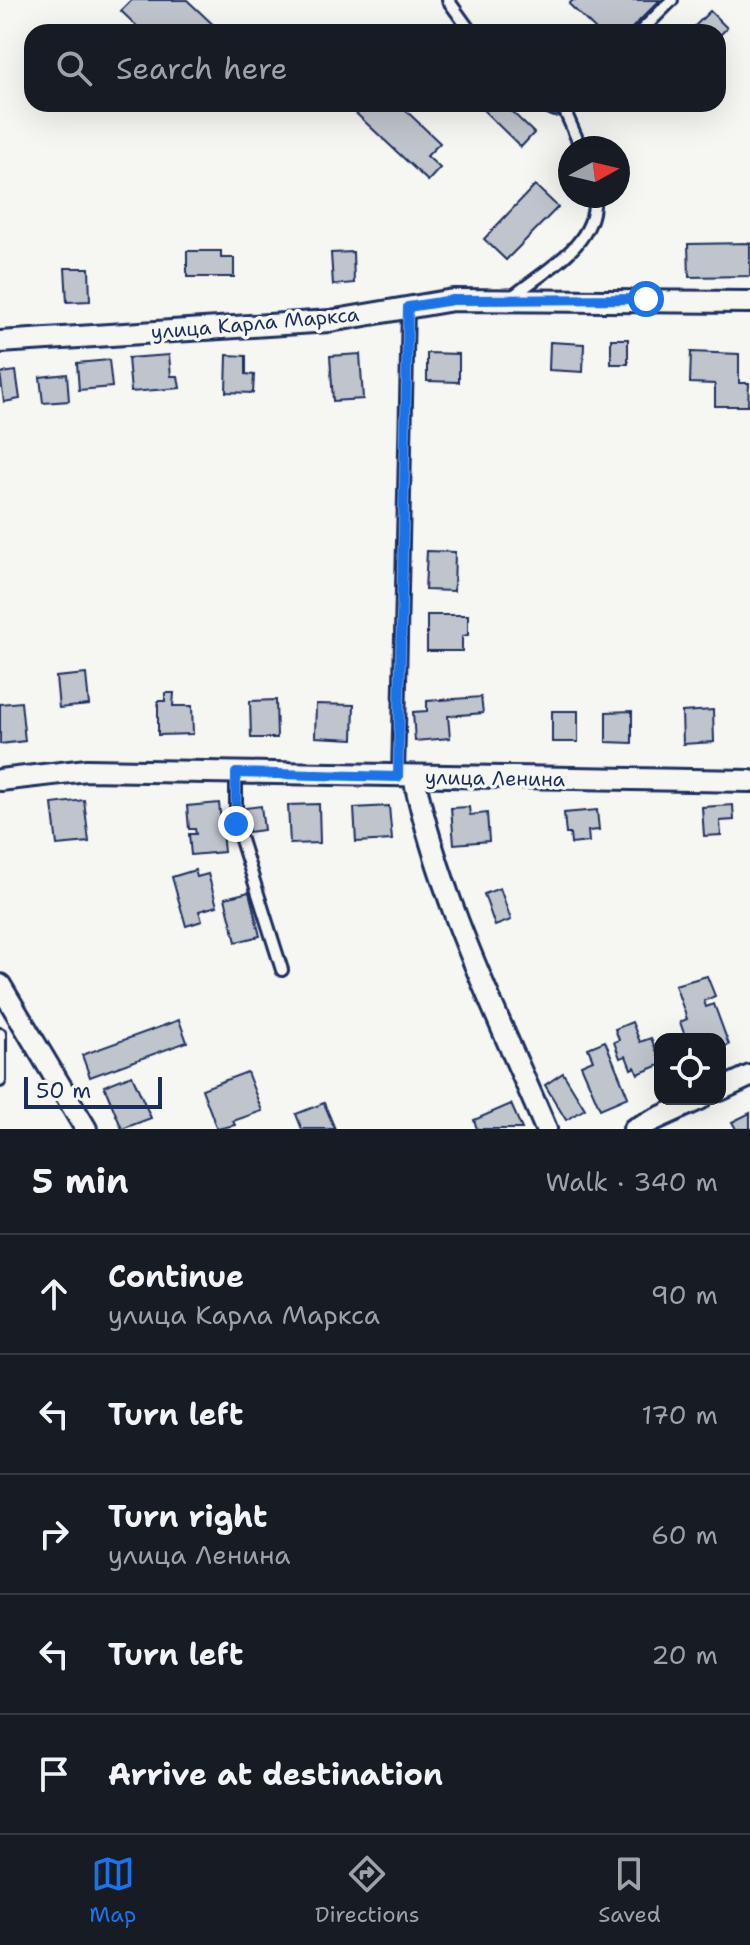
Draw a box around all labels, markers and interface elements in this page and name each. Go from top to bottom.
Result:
search box [24,24,726,112]
icon: search [52,46,96,90]
text: Search here [116,48,287,89]
north arrow [558,136,630,208]
route start [628,281,664,317]
street label: улица Карла Маркса [150,301,361,345]
street label: улица Ленина [425,764,566,792]
route end [218,806,254,842]
map controls [654,1033,726,1105]
button: locate [654,1033,726,1105]
scale bar [24,1073,162,1109]
text: 50 m [36,1076,91,1105]
text: 5 min [32,1158,129,1204]
text: Walk · 340 m [545,1164,718,1199]
text: Continue [108,1256,244,1297]
icon: ahead [32,1272,76,1316]
text: 90 m [651,1277,718,1312]
text: улица Карла Маркса [108,1297,380,1332]
icon: left [32,1392,76,1436]
text: Turn left [108,1394,243,1435]
text: 170 m [641,1397,718,1432]
text: Turn right [108,1496,267,1537]
icon: right [32,1512,76,1556]
text: 60 m [651,1517,718,1552]
text: улица Ленина [108,1537,291,1572]
icon: left [32,1632,76,1676]
text: Turn left [108,1634,243,1675]
text: 20 m [651,1637,718,1672]
icon: arrive [32,1752,76,1796]
text: Arrive at destination [108,1754,443,1795]
tab: Map [89,1852,136,1929]
tab: Directions [315,1852,420,1929]
tab: Saved [598,1852,661,1929]

